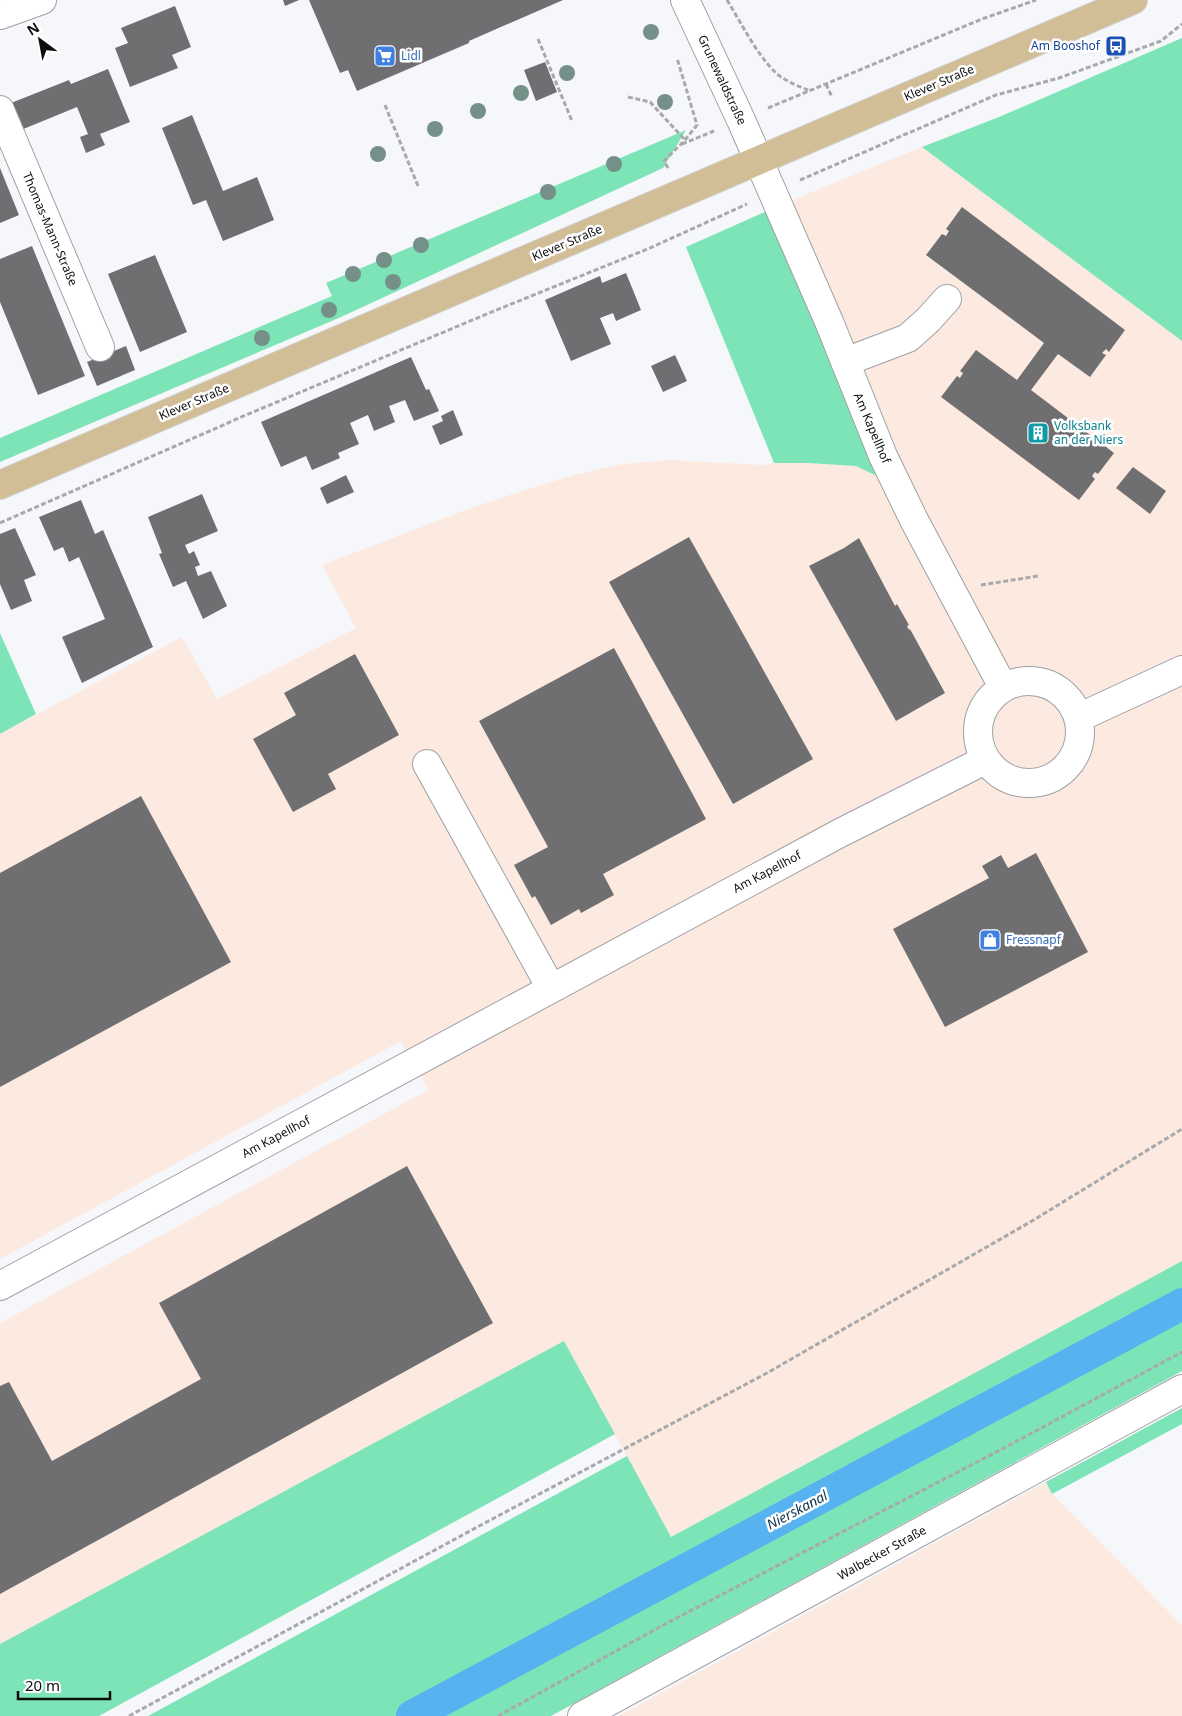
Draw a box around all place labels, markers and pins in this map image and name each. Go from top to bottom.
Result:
bus stop icon: Am Booshof [1104,34,1128,58]
place label: Am Booshof [1031,37,1101,54]
supermarket icon: Lidl [373,44,397,68]
place label: Lidl [401,47,421,64]
place label: Volksbank an der Niers [1054,417,1123,448]
building icon: Volksbank an der Niers [1026,421,1050,445]
shop icon: Fressnapf [978,928,1002,952]
place label: Fressnapf [1006,931,1062,948]

